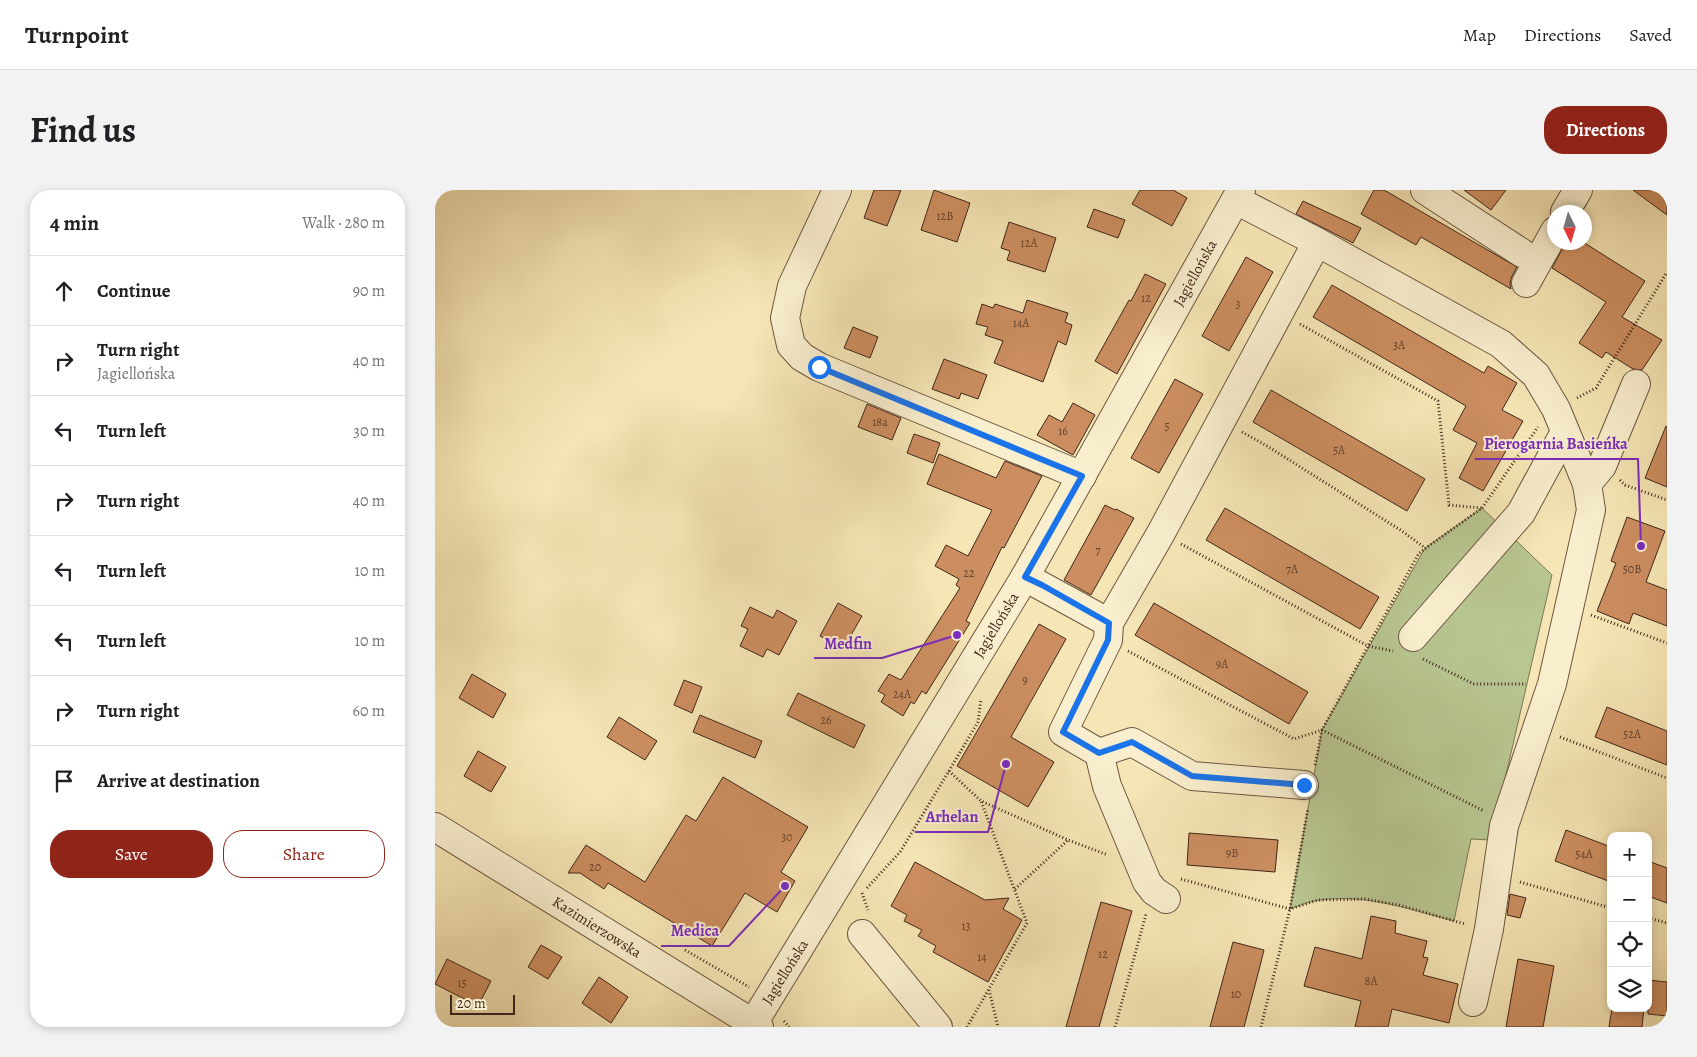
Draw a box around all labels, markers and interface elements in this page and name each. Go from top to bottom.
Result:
text: Turnpoint [25,19,129,51]
text: Map [1463,23,1496,47]
text: Directions [1524,23,1601,47]
text: Saved [1629,23,1672,47]
text: Find us [30,106,136,154]
button: Directions [1544,106,1667,154]
north arrow [1547,205,1592,250]
house number: 12B [937,208,953,224]
text: 4 min [50,209,99,237]
text: Walk · 280 m [302,212,385,234]
house number: 12A [1021,235,1038,251]
street label: Jagiellońska [1168,236,1222,310]
icon: ahead [50,277,78,305]
text: Continue [97,278,171,304]
text: 90 m [353,280,385,302]
house number: 12 [1141,290,1151,306]
house number: 3 [1236,296,1241,312]
house number: 14A [1013,315,1030,331]
text: Turn right [97,337,179,363]
house number: 3A [1393,337,1406,353]
icon: right [50,347,78,375]
text: 40 m [353,350,385,372]
route start [808,356,831,379]
text: Jagiellońska [97,363,175,385]
house number: 18a [872,414,888,430]
icon: left [50,417,78,445]
text: Turn left [97,418,166,444]
house number: 5 [1164,418,1170,434]
text: 30 m [353,420,385,442]
house number: 16 [1058,423,1068,439]
callout: Pierogarnia Basieńka [1475,428,1638,459]
text: Pierogarnia Basieńka [1484,433,1628,455]
house number: 5A [1333,442,1346,458]
icon: right [50,487,78,515]
text: Turn right [97,488,179,514]
text: 40 m [353,490,385,512]
house number: 7 [1095,542,1101,558]
icon: left [50,557,78,585]
text: Turn left [97,558,166,584]
text: 10 m [355,560,385,582]
house number: 7A [1286,561,1299,577]
house number: 50B [1623,561,1641,577]
house number: 22 [963,565,975,581]
street label: Jagiellońska [969,588,1023,662]
icon: left [50,627,78,655]
callout: Medfin [814,627,882,658]
text: Turn left [97,628,166,654]
text: 10 m [355,630,385,652]
text: Medfin [824,633,872,655]
house number: 9A [1216,656,1229,672]
house number: 9 [1022,672,1028,688]
house number: 24A [893,686,912,702]
icon: right [50,697,78,725]
text: Turn right [97,698,179,724]
text: 60 m [353,700,385,722]
house number: 26 [820,712,832,728]
house number: 52A [1623,726,1642,742]
icon: arrive [50,767,78,795]
text: Arrive at destination [97,768,260,794]
route end [1293,774,1316,797]
callout: Arhelan [915,801,988,832]
text: Arhelan [924,806,979,828]
house number: 30 [781,829,793,845]
button: Save [50,830,213,878]
button: Share [223,830,385,878]
map controls [1607,832,1652,1012]
button: + [1607,832,1652,877]
house number: 9B [1226,845,1238,861]
house number: 54A [1575,846,1594,862]
house number: 20 [589,859,601,875]
button: − [1607,877,1652,922]
street label: Kazimierzowska [549,892,645,962]
callout: Medica [661,915,729,946]
house number: 13 [961,918,971,934]
text: Medica [671,920,719,942]
button: locate [1607,922,1652,967]
street label: Jagiellońska [757,936,813,1008]
house number: 12 [1098,946,1108,962]
house number: 14 [977,949,987,965]
button: layers [1607,967,1652,1012]
house number: 8A [1365,973,1378,989]
house number: 15 [457,975,467,991]
house number: 10 [1231,986,1241,1002]
scale bar [450,992,515,1015]
text: 20 m [457,994,486,1013]

